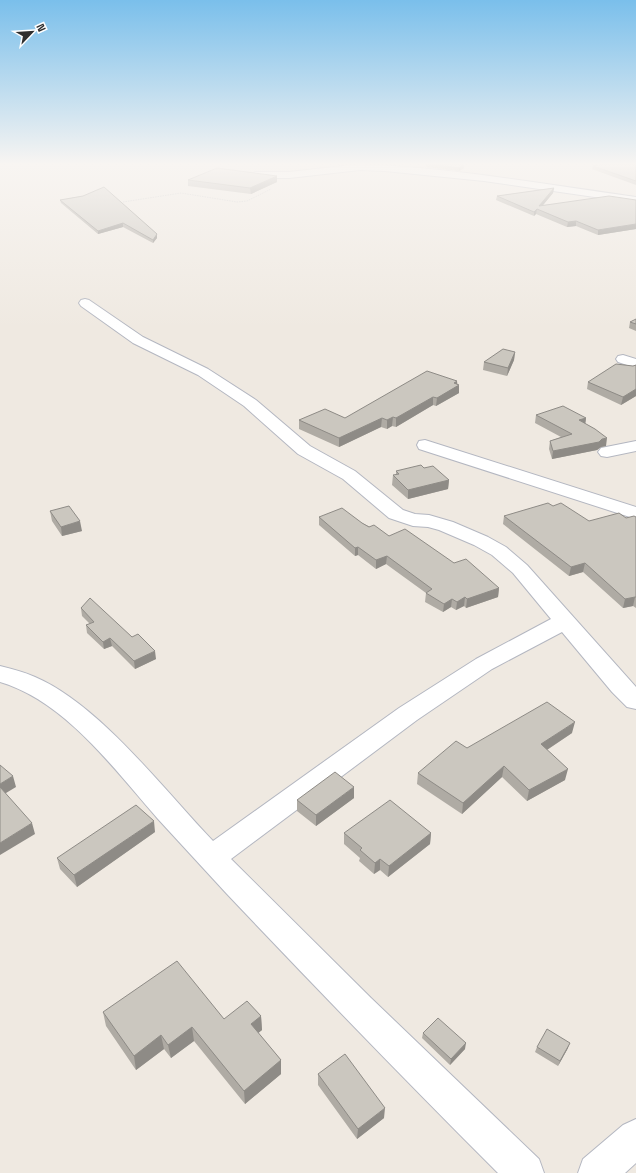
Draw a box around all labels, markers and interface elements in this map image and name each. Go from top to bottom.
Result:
north arrow [12,12,52,52]
text: N [33,21,49,34]

